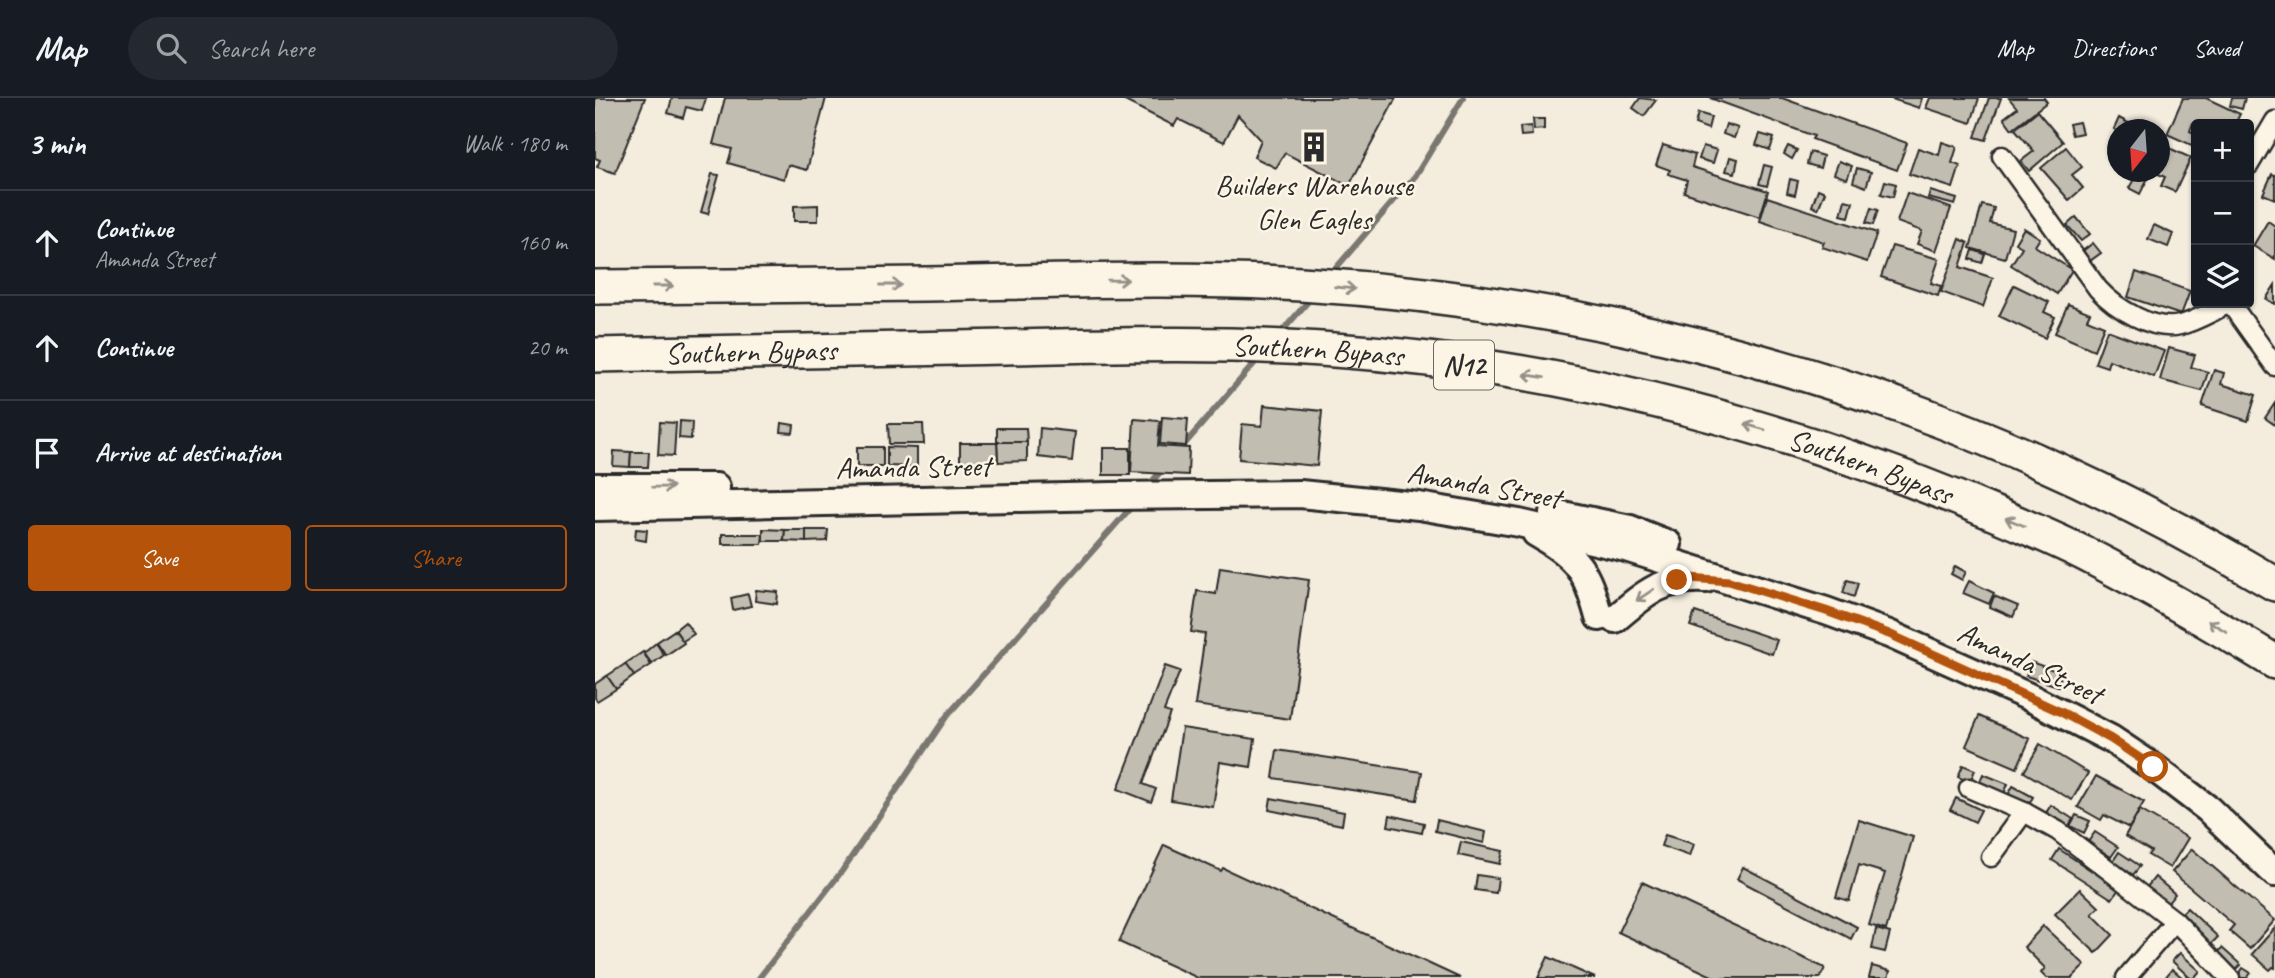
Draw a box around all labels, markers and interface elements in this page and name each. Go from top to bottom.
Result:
search box [128,17,618,80]
text: Map [35,27,86,69]
icon: search [152,29,190,67]
text: Search here [208,32,314,65]
text: Map [1997,33,2034,63]
text: Directions [2072,33,2155,63]
text: Saved [2193,33,2240,63]
north arrow [2107,119,2170,182]
map controls [2191,119,2254,308]
button: + [2191,119,2254,182]
text: 3 min [28,125,85,163]
text: Walk · 180 m [463,129,567,158]
building icon: Builders Warehouse Glen Eagles [1297,130,1331,164]
place label: Builders Warehouse Glen Eagles [1215,166,1415,238]
button: − [2191,182,2254,245]
text: Continue [95,212,173,245]
icon: ahead [28,224,66,262]
text: 160 m [518,228,567,257]
text: Amanda Street [95,245,214,274]
button: layers [2191,245,2254,308]
one-way arrow [1106,273,1129,286]
one-way arrow [879,278,902,292]
one-way arrow [651,279,674,293]
one-way arrow [1334,282,1356,295]
street label: Southern Bypass [1232,326,1408,375]
icon: ahead [28,329,66,367]
text: Continue [95,331,173,364]
street label: Southern Bypass [665,331,840,372]
text: 20 m [528,333,567,362]
road number: N12 [1434,341,1494,390]
one-way arrow [1523,369,1546,382]
one-way arrow [1745,420,1767,433]
street label: Southern Bypass [1784,420,1961,514]
icon: arrive [28,434,66,472]
text: Arrive at destination [95,436,281,469]
street label: Amanda Street [835,447,995,487]
street label: Amanda Street [1404,453,1568,518]
one-way arrow [651,480,674,494]
one-way arrow [2005,514,2026,527]
button: Save [28,525,291,591]
button: Share [305,525,567,591]
route end [1661,564,1692,595]
one-way arrow [1636,588,1655,602]
street label: Amanda Street [1952,613,2112,715]
one-way arrow [2207,619,2227,633]
route start [2137,751,2168,782]

